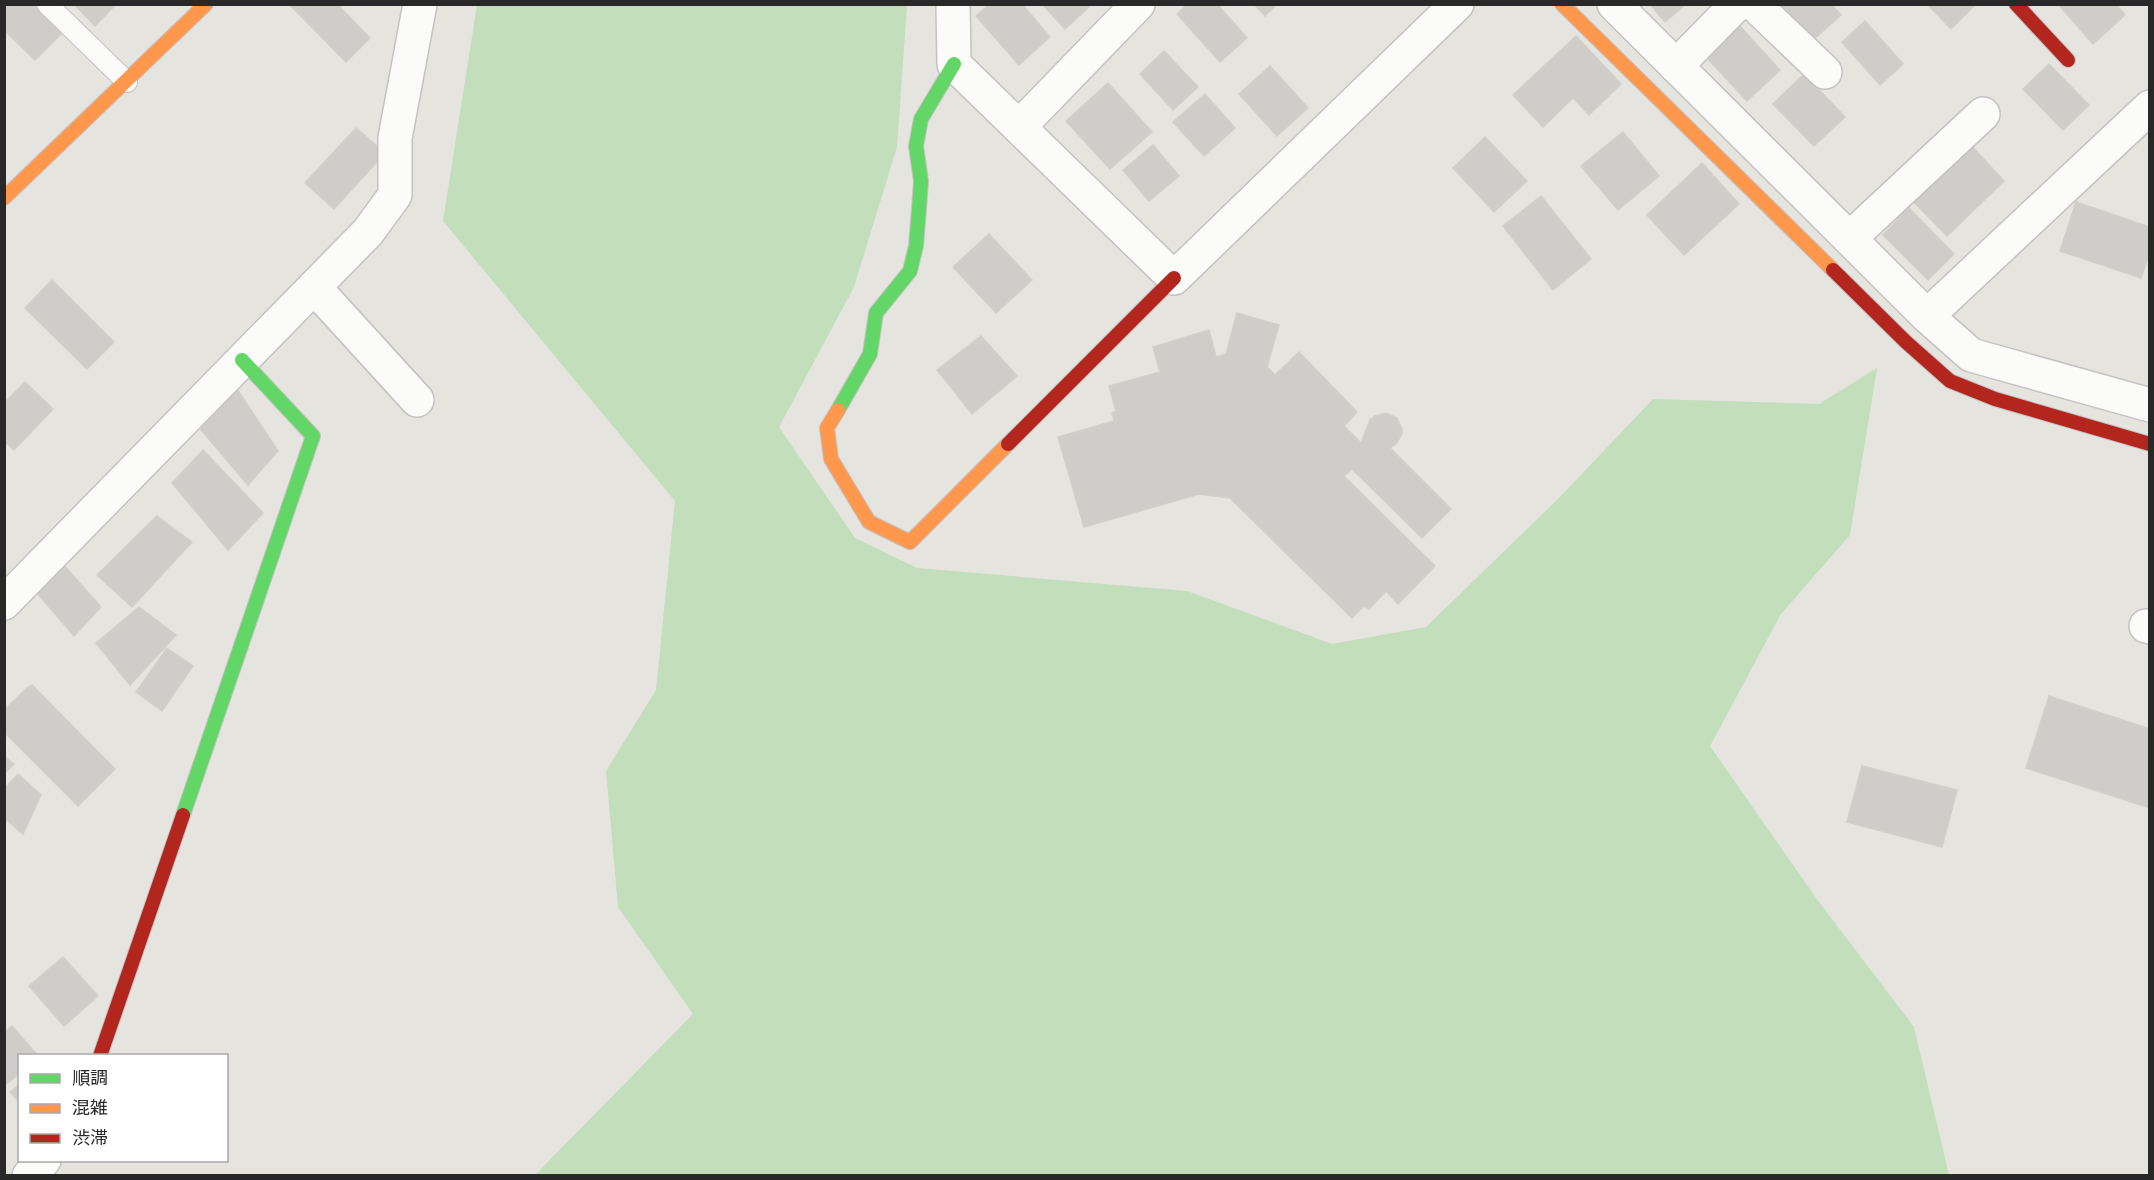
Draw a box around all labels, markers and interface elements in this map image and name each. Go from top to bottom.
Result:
legend [18,1054,228,1162]
text: 順調 [72,1067,108,1088]
text: 混雑 [72,1097,108,1118]
text: 渋滞 [72,1127,108,1148]

